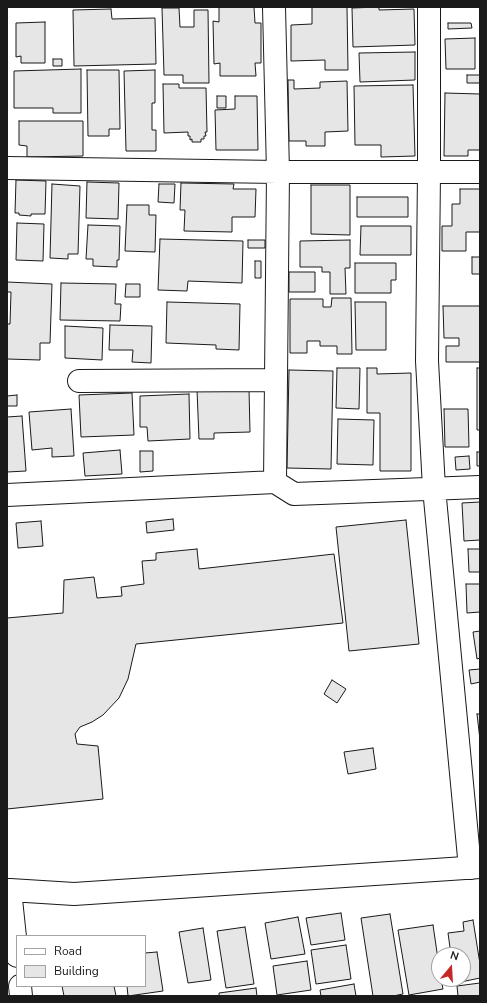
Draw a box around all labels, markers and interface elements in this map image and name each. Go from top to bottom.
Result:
legend [16,935,146,987]
text: Road [54,943,82,959]
north arrow [431,947,471,987]
text: N [448,948,461,964]
text: Building [54,963,99,979]

